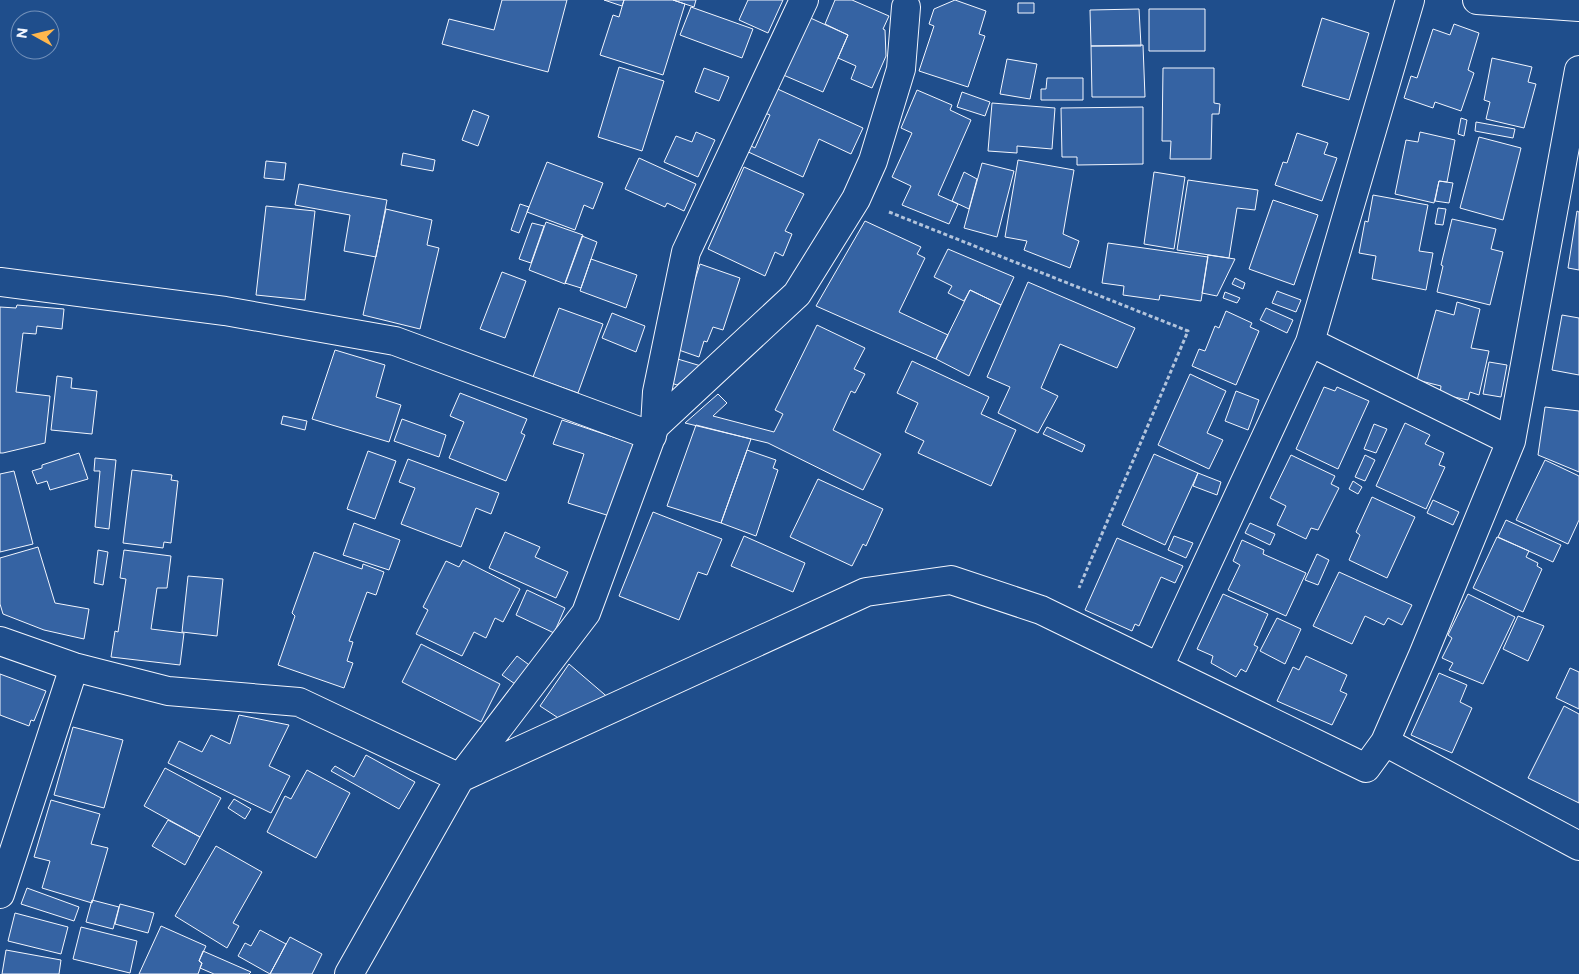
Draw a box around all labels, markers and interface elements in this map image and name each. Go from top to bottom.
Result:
north arrow [10,10,60,60]
text: N [12,27,31,40]

